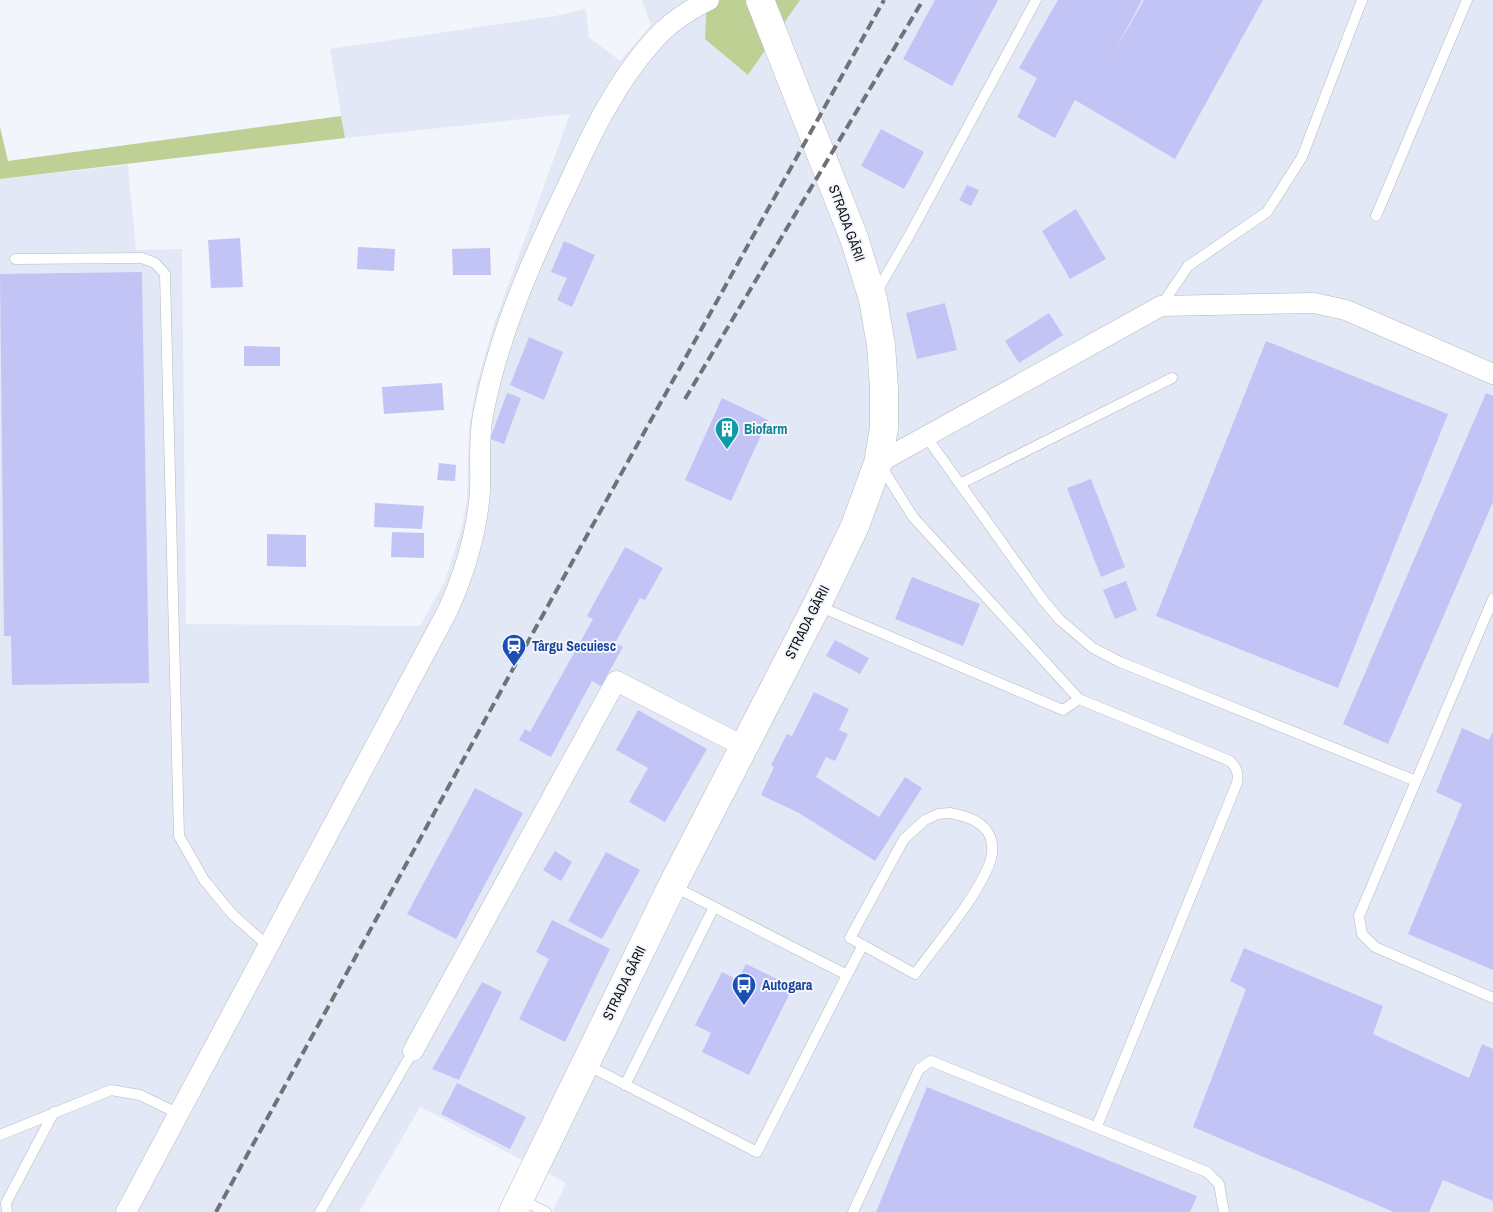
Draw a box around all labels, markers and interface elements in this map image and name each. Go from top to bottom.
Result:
street label: STRADA GĂRII [825,182,869,264]
building icon: Biofarm [714,416,740,450]
place label: Biofarm [744,420,787,438]
street label: STRADA GĂRII [781,582,833,662]
station icon: Târgu Secuiesc [501,633,527,667]
place label: Târgu Secuiesc [532,637,616,655]
street label: STRADA GĂRII [598,943,650,1023]
bus stop icon: Autogara [731,972,757,1006]
place label: Autogara [762,976,813,994]

